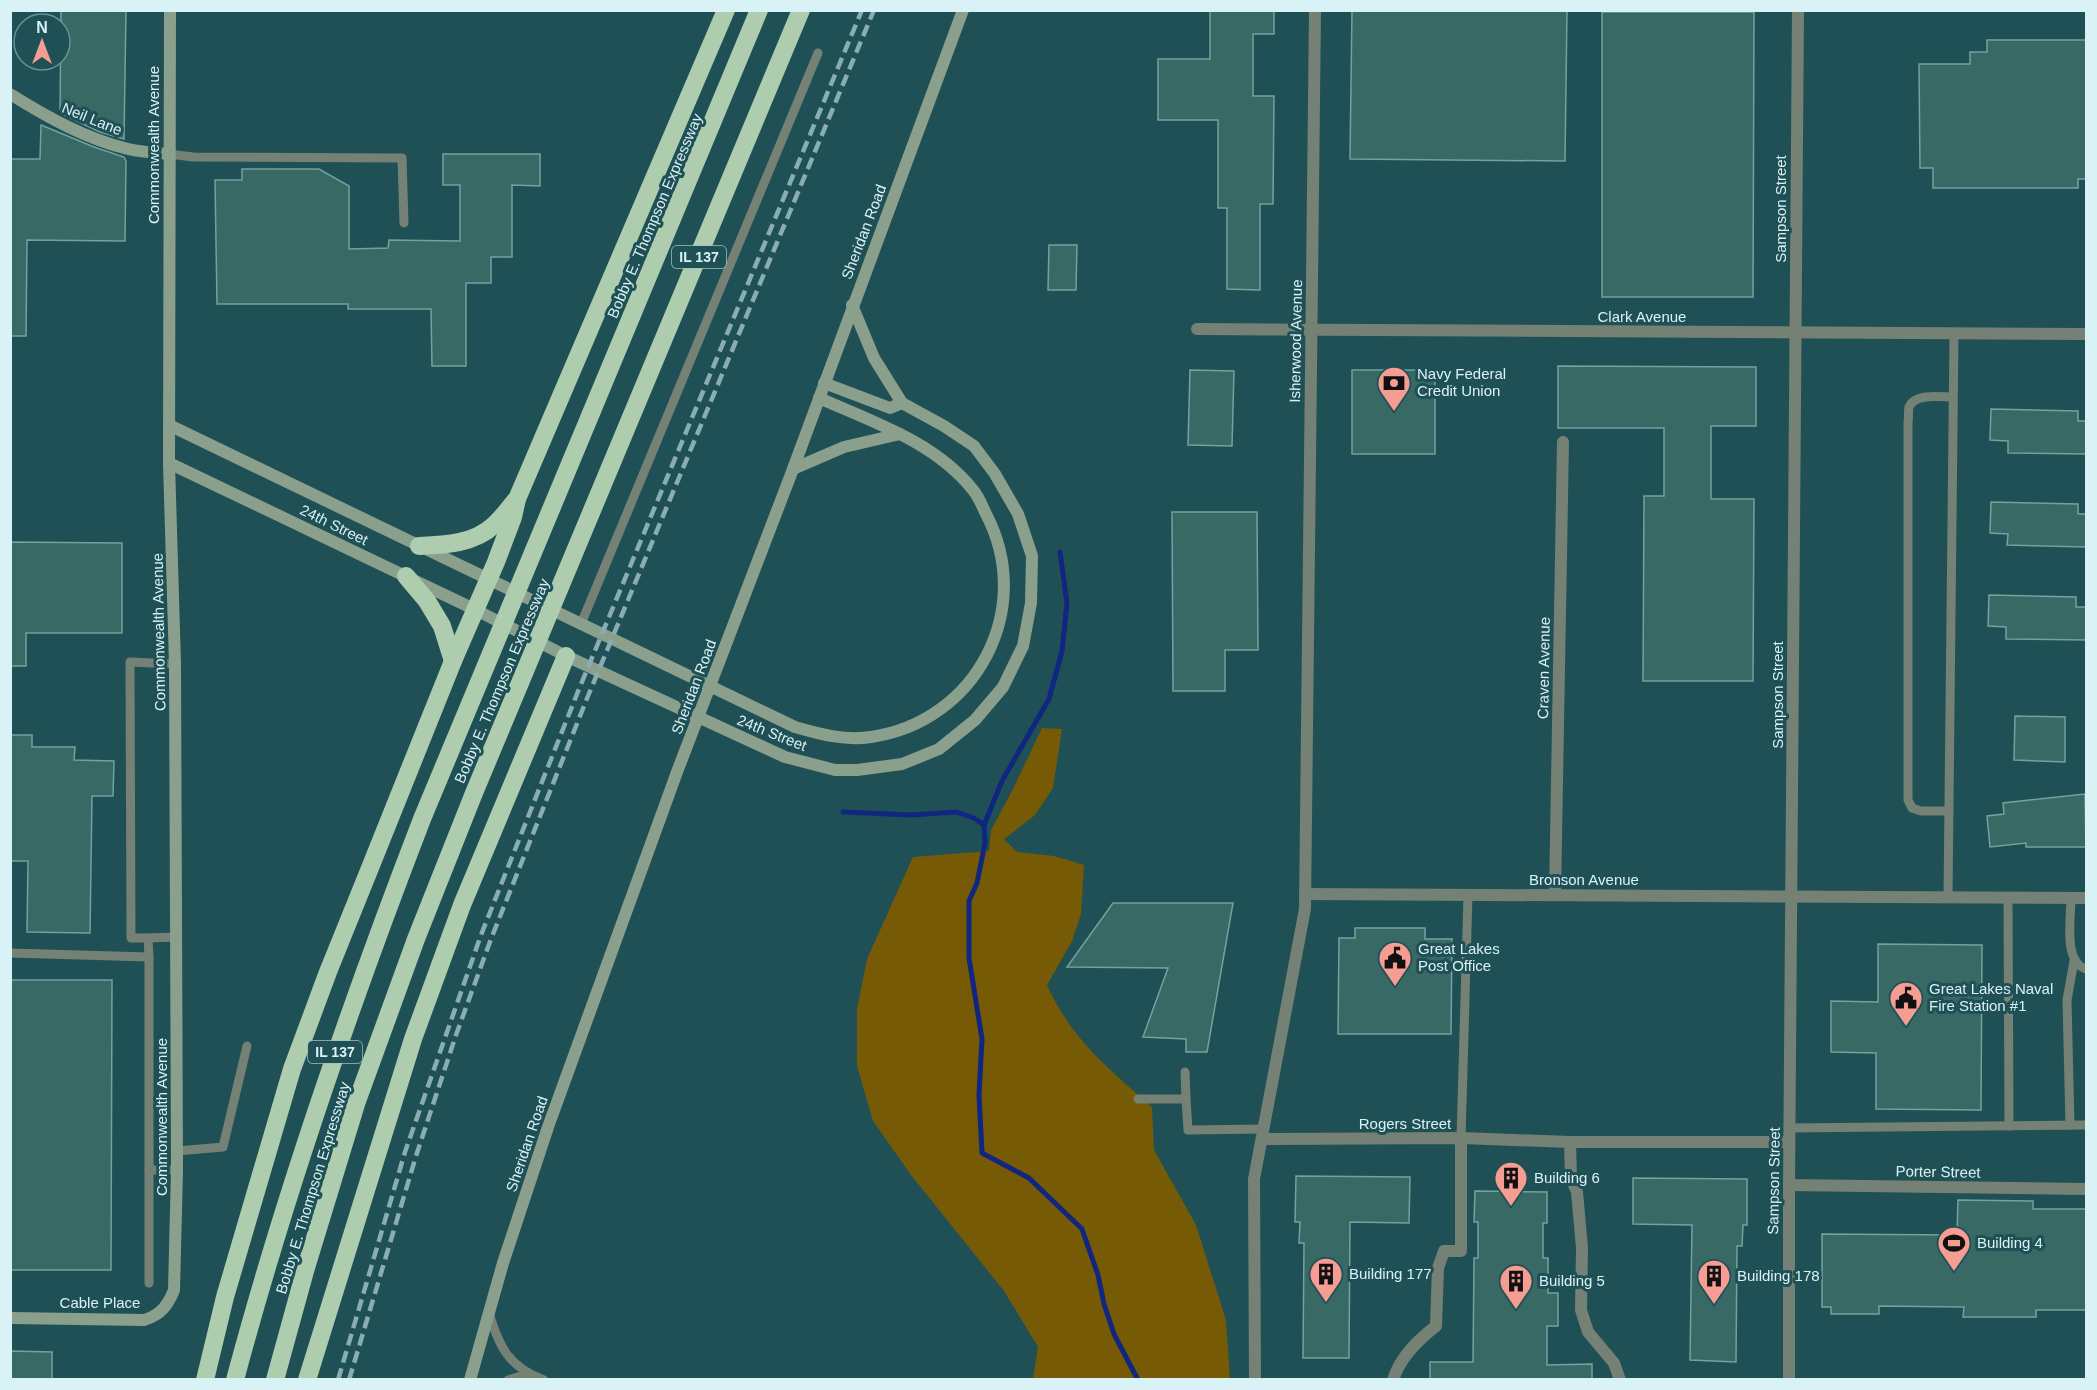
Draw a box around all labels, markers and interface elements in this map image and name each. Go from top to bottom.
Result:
north arrow [12,12,72,72]
text: N [36,19,48,36]
street label: Commonwealth Avenue [145,66,162,224]
street label: Neil Lane [60,99,125,138]
street label: Bobby E. Thompson Expressway [604,110,706,321]
street label: Sampson Street [1772,154,1789,263]
street label: Sheridan Road [838,182,889,282]
road number: IL 137 [672,246,726,268]
street label: Isherwood Avenue [1286,279,1305,403]
street label: Clark Avenue [1598,308,1686,325]
bank icon: Navy Federal Credit Union [1376,365,1412,412]
place label: Navy Federal Credit Union [1417,365,1506,399]
street label: 24th Street [298,501,372,549]
street label: Commonwealth Avenue [149,553,168,711]
street label: Bobby E. Thompson Expressway [451,575,553,786]
street label: Craven Avenue [1534,617,1553,719]
street label: Sheridan Road [668,637,719,737]
street label: Sampson Street [1769,640,1786,749]
street label: 24th Street [735,711,810,754]
street label: Bronson Avenue [1529,871,1639,888]
public building icon: Great Lakes Post Office [1377,940,1413,987]
place label: Great Lakes Post Office [1418,940,1500,974]
public building icon: Great Lakes Naval Fire Station #1 [1888,980,1924,1027]
place label: Great Lakes Naval Fire Station #1 [1929,980,2053,1014]
street label: Commonwealth Avenue [153,1038,170,1196]
road number: IL 137 [308,1041,362,1063]
street label: Bobby E. Thompson Expressway [272,1079,353,1296]
street label: Sheridan Road [502,1094,551,1194]
street label: Rogers Street [1359,1115,1452,1132]
street label: Sampson Street [1764,1126,1783,1235]
building icon: Building 6 [1493,1160,1529,1207]
street label: Porter Street [1895,1162,1981,1181]
place label: Building 6 [1534,1169,1600,1186]
sports icon: Building 4 [1936,1225,1972,1272]
place label: Building 4 [1977,1234,2043,1251]
building icon: Building 177 [1308,1256,1344,1303]
building icon: Building 178 [1696,1258,1732,1305]
building icon: Building 5 [1498,1263,1534,1310]
place label: Building 177 [1349,1265,1432,1282]
place label: Building 178 [1737,1267,1820,1284]
place label: Building 5 [1539,1272,1605,1289]
street label: Cable Place [60,1294,140,1311]

